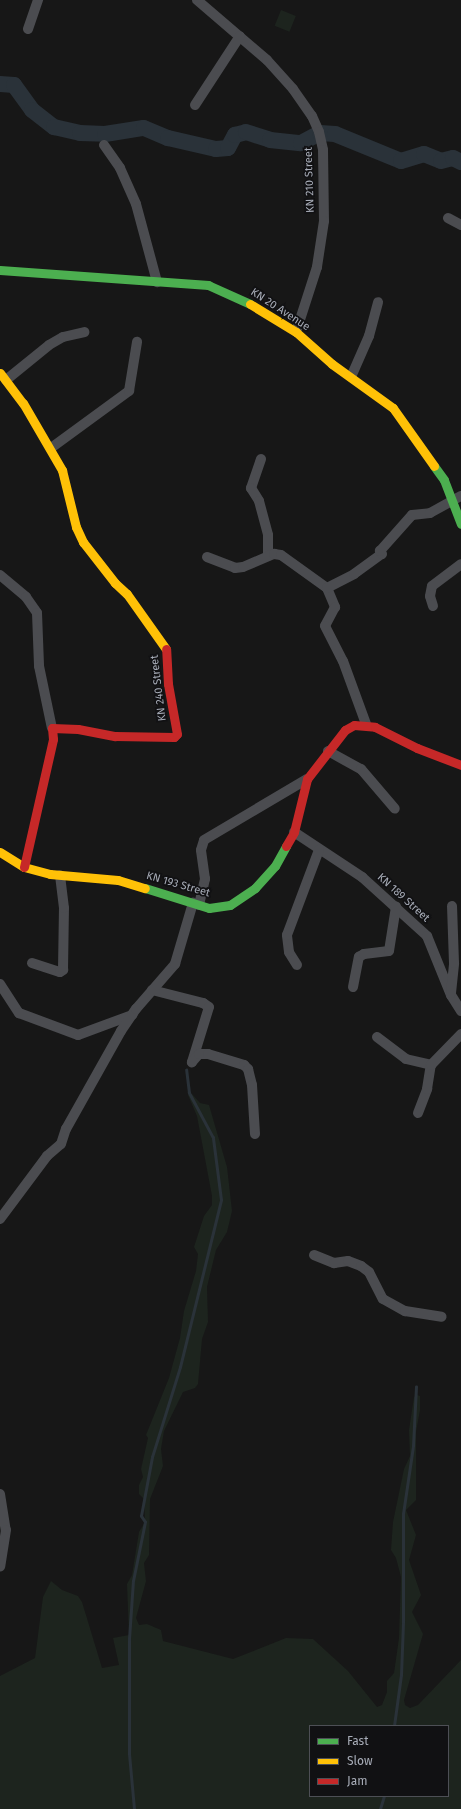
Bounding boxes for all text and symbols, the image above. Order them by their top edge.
street label: KN 210 Street [302,147,318,213]
street label: KN 20 Avenue [248,286,312,334]
street label: KN 240 Street [148,654,170,722]
street label: KN 193 Street [145,870,211,900]
street label: KN 189 Street [374,871,432,925]
legend [309,1725,449,1797]
text: Fast [347,1734,369,1748]
text: Slow [347,1754,373,1768]
text: Jam [347,1774,367,1788]

